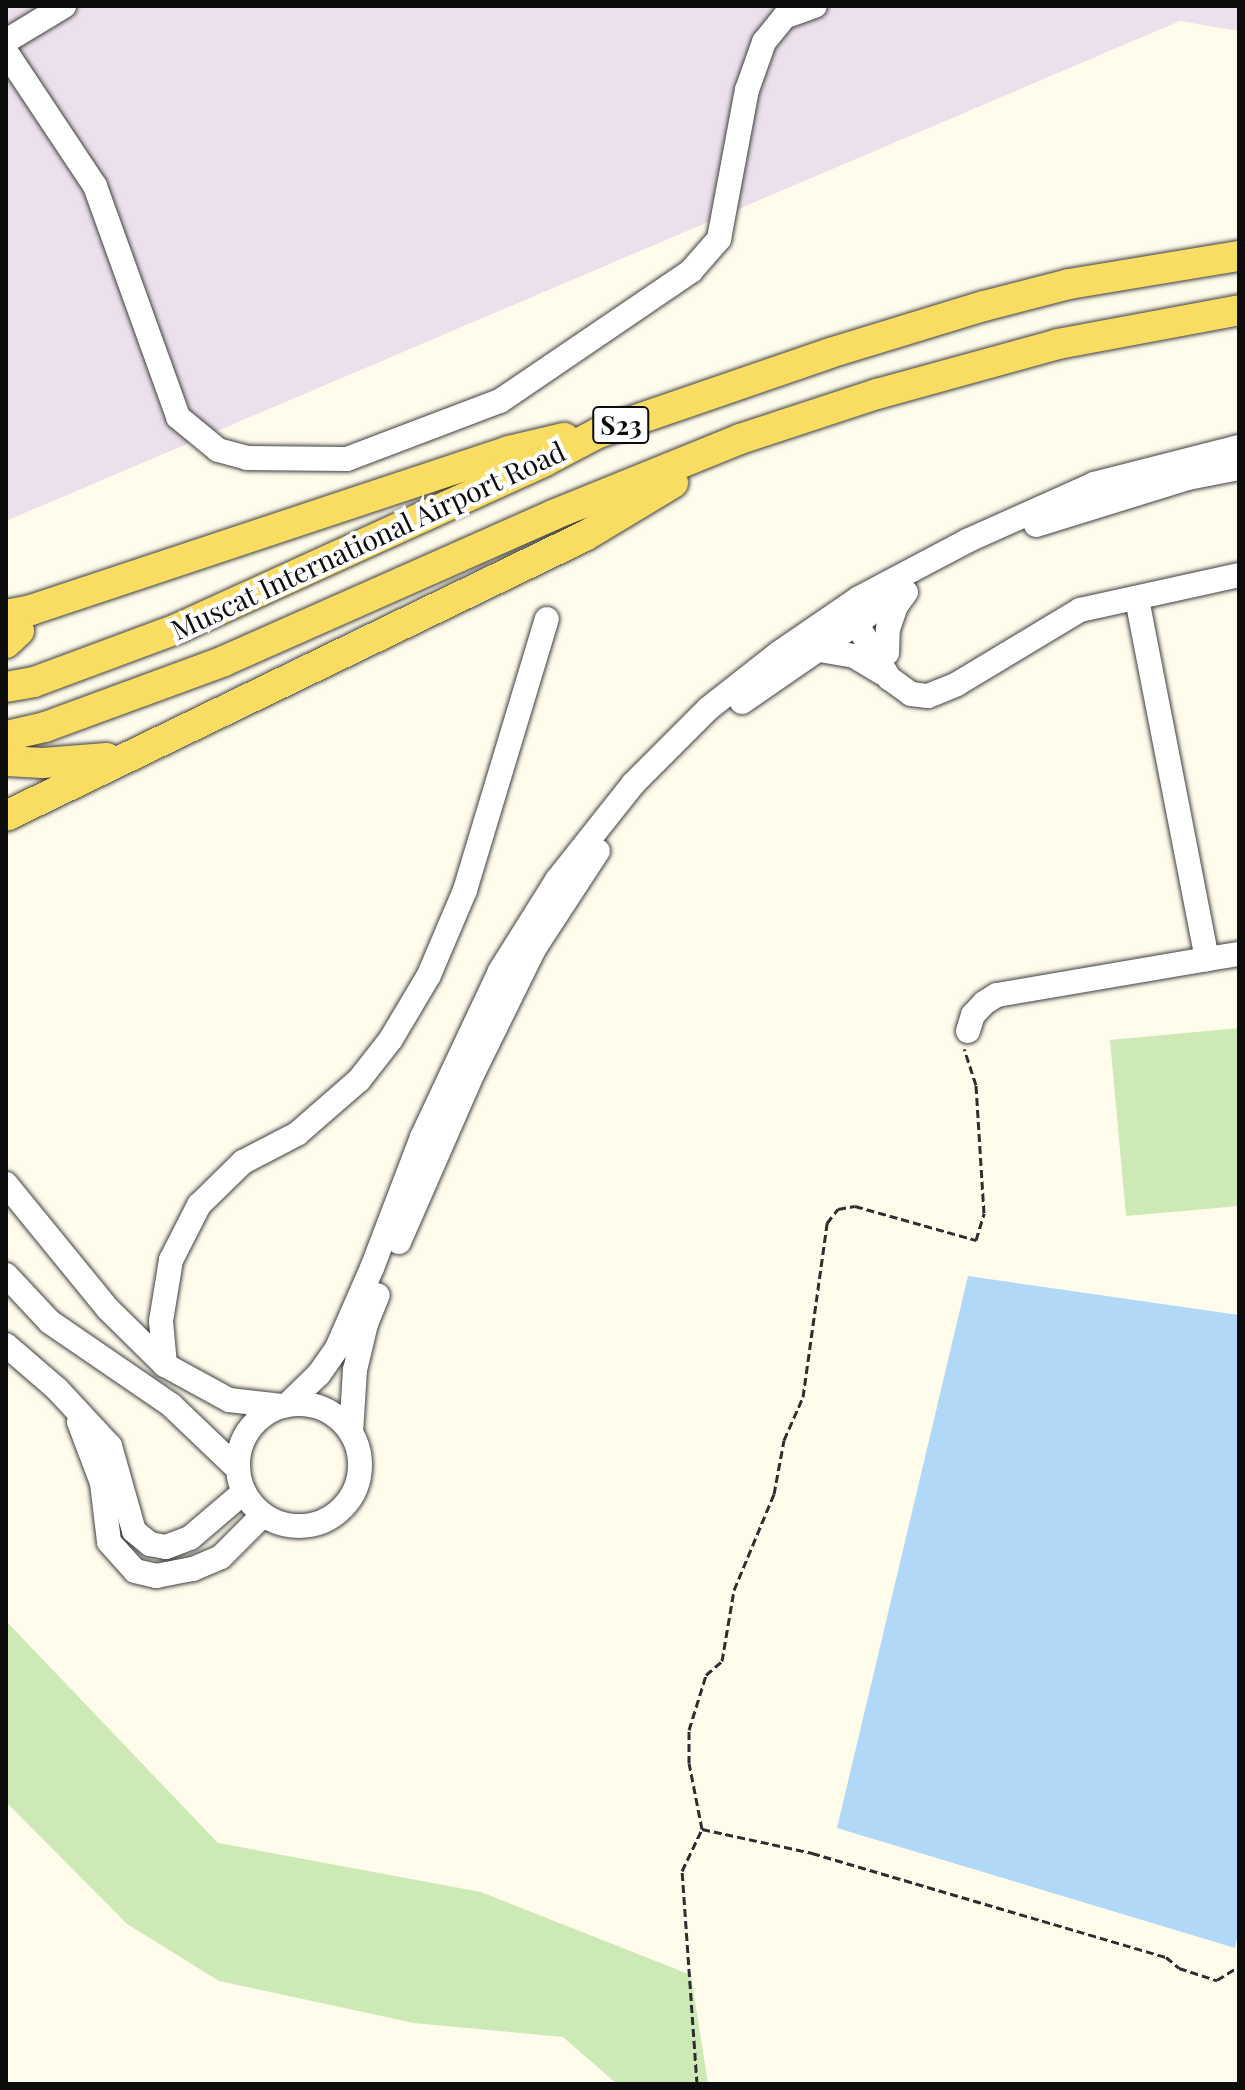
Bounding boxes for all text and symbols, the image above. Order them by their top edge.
road number: S23 [591,403,651,447]
street label: Muscat International Airport Road [165,433,571,647]

